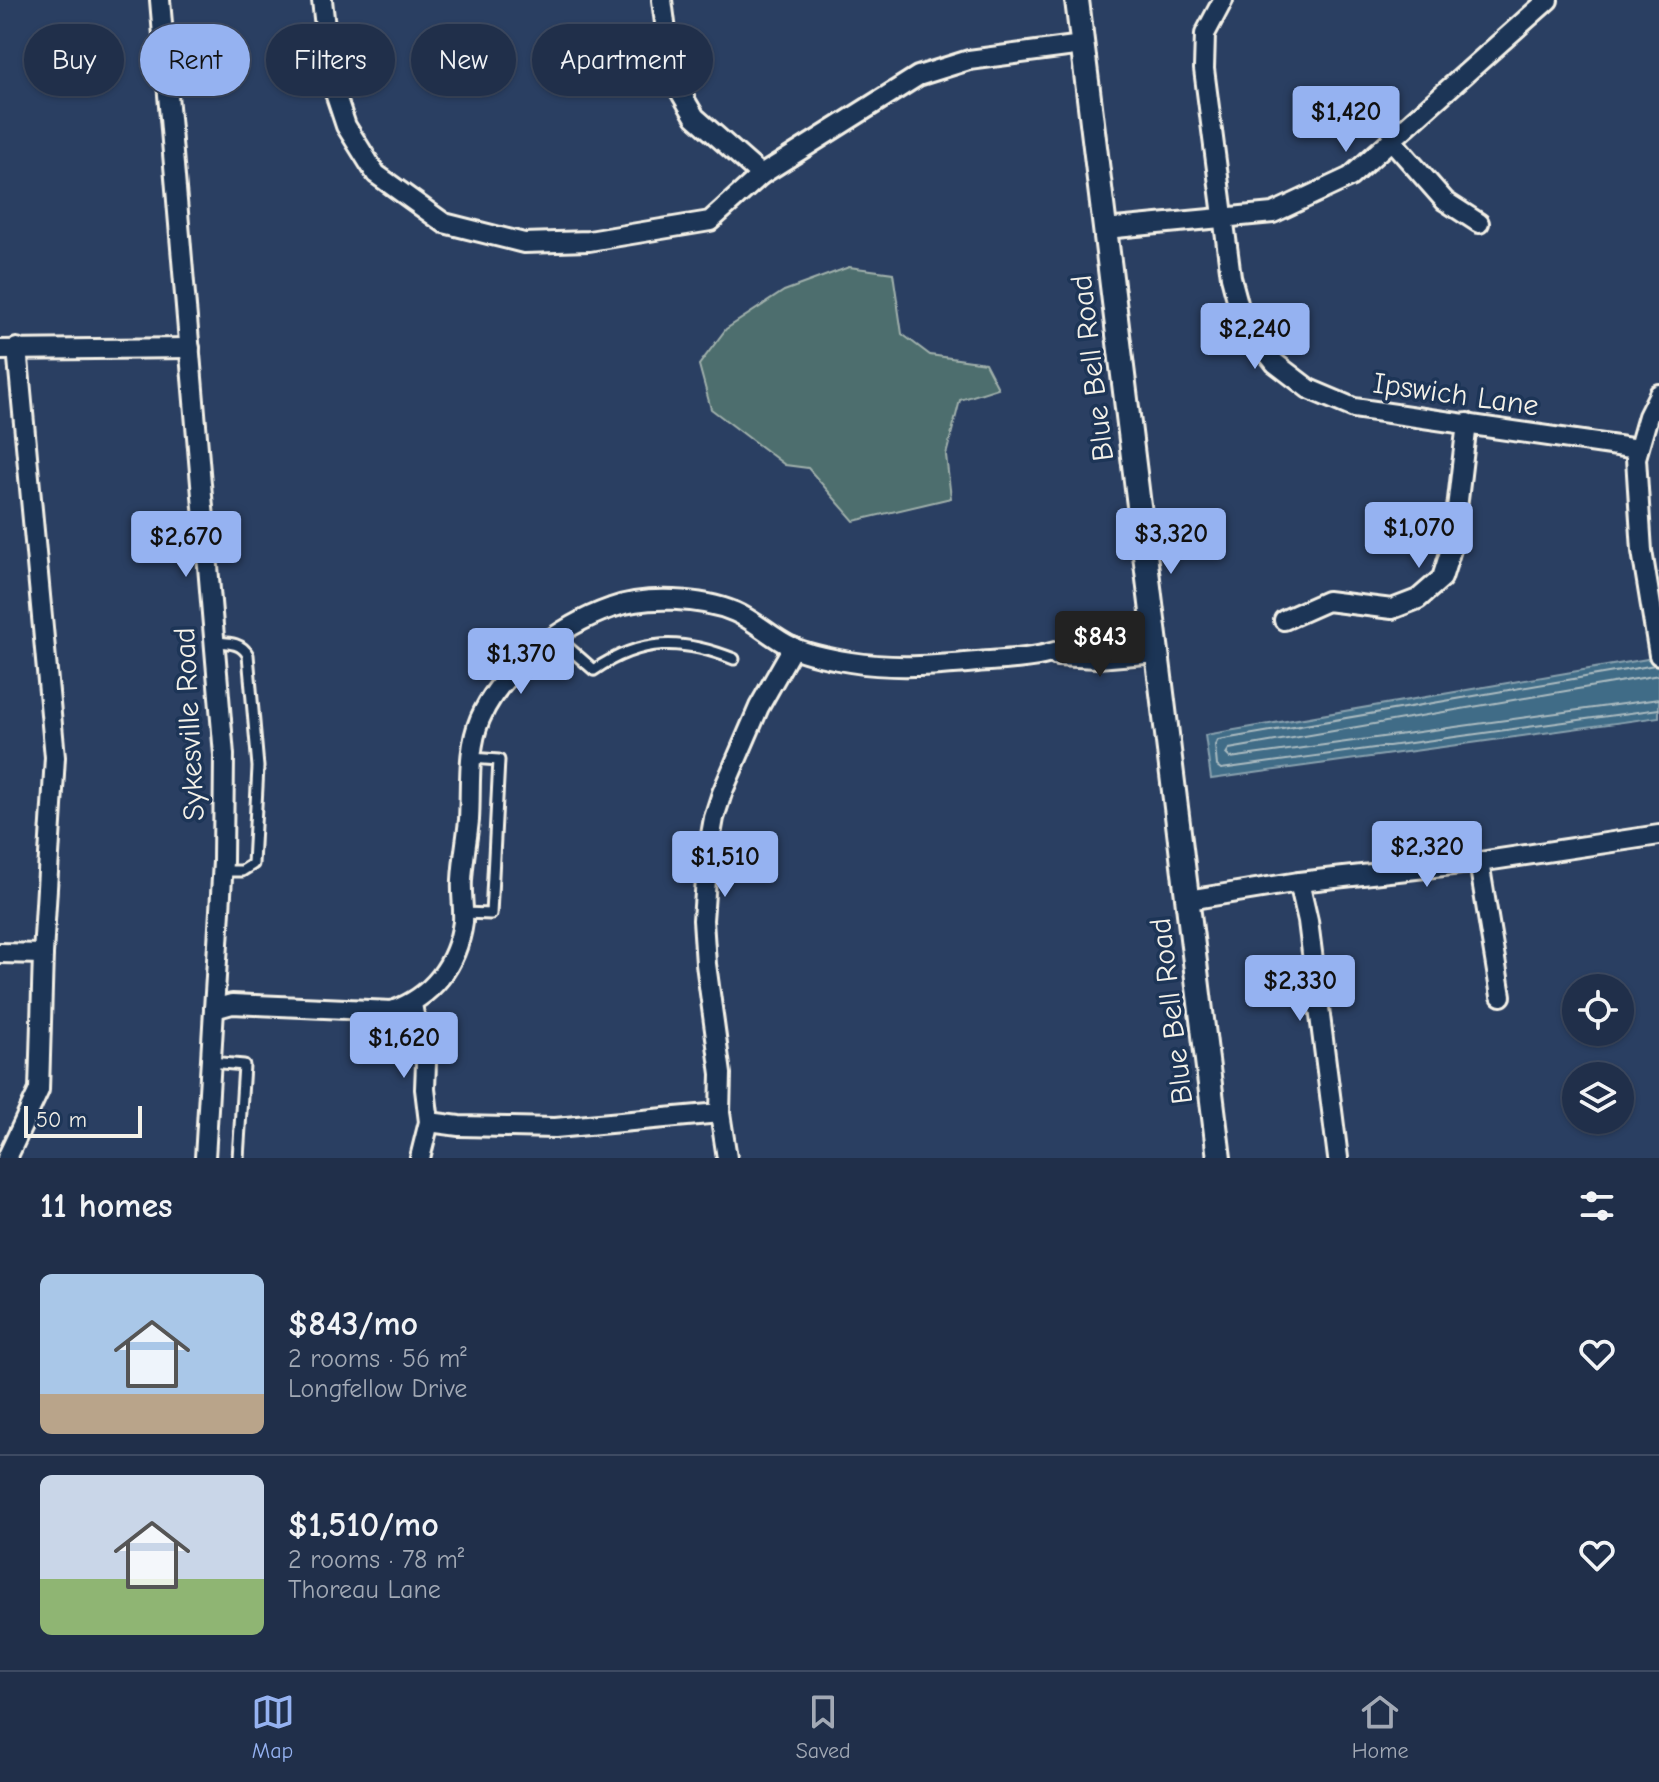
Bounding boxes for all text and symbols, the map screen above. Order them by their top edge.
chip: Buy [24,24,124,96]
chip: Rent [140,24,250,96]
chip: Filters [266,24,395,96]
chip: New [411,24,516,96]
chip: Apartment [532,24,713,96]
pin: $1,420 [1281,86,1411,154]
text: $1,420 [1311,97,1381,127]
street label: Blue Bell Road [1064,273,1121,463]
pin: $2,240 [1190,303,1320,371]
text: $2,240 [1219,314,1291,344]
street label: Ipswich Lane [1371,366,1541,423]
pin: $1,070 [1354,502,1484,570]
pin: $3,320 [1106,508,1236,576]
pin: $2,670 [121,511,251,579]
text: $1,070 [1383,513,1455,543]
text: $3,320 [1134,519,1208,549]
text: $2,670 [149,522,223,552]
pin: $843 [1053,611,1147,679]
text: $843 [1073,622,1127,652]
street label: Sykesville Road [167,626,212,822]
pin: $1,370 [456,628,586,696]
text: $1,370 [486,639,556,669]
pin: $2,320 [1362,821,1492,889]
pin: $1,510 [660,831,790,899]
text: $2,320 [1390,832,1464,862]
text: $1,510 [690,842,760,872]
street label: Blue Bell Road [1143,916,1200,1106]
pin: $2,330 [1235,955,1365,1023]
text: $2,330 [1263,966,1337,996]
map controls [1562,974,1634,1134]
button: locate [1562,974,1634,1046]
pin: $1,620 [339,1012,469,1080]
text: $1,620 [368,1023,440,1053]
button: layers [1562,1062,1634,1134]
scale bar [24,1102,142,1138]
text: 50 m [36,1107,87,1133]
icon: filters [1575,1184,1619,1228]
text: 11 homes [40,1186,173,1226]
text: $843/mo [288,1304,418,1344]
icon: home [104,1306,200,1402]
icon: heart [1575,1332,1619,1376]
text: 2 rooms · 56 m² [288,1344,467,1374]
text: Longfellow Drive [288,1374,467,1404]
text: $1,510/mo [288,1505,439,1545]
icon: home [104,1507,200,1603]
icon: heart [1575,1533,1619,1577]
text: 2 rooms · 78 m² [288,1545,464,1575]
text: Thoreau Lane [288,1575,441,1605]
tab: Map [251,1690,295,1764]
tab: Saved [796,1690,851,1764]
tab: Home [1352,1690,1408,1764]

